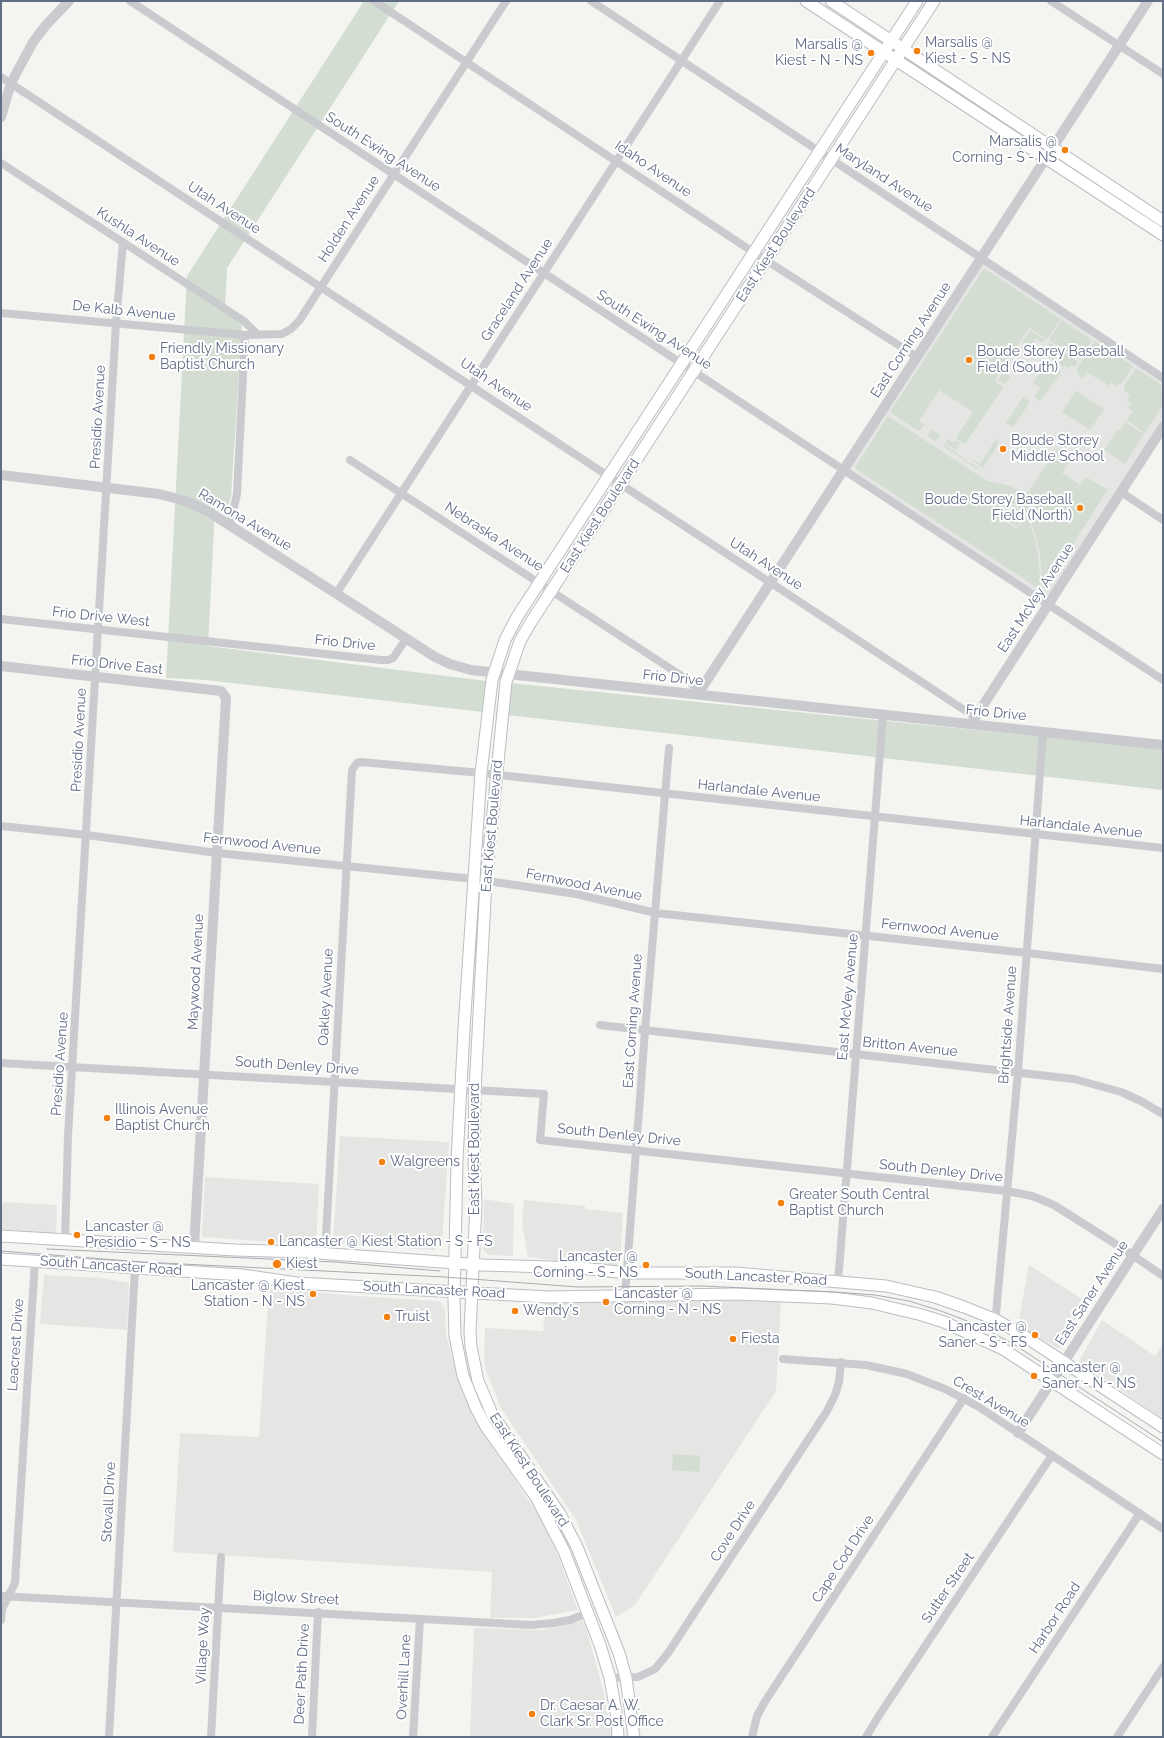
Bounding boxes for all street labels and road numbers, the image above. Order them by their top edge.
street label: South Ewing Avenue [322,109,444,195]
street label: Idaho Avenue [611,137,695,201]
street label: Maryland Avenue [832,140,936,216]
street label: Holden Avenue [315,172,383,266]
street label: Utah Avenue [184,178,264,238]
street label: East Kiest Boulevard [733,185,819,305]
street label: Kushla Avenue [93,204,183,270]
street label: Graceland Avenue [477,235,557,345]
street label: East Corning Avenue [867,279,955,401]
street label: South Ewing Avenue [593,287,715,373]
street label: De Kalb Avenue [72,297,176,325]
street label: Utah Avenue [457,355,535,415]
street label: Presidio Avenue [87,365,109,469]
street label: East Kiest Boulevard [557,456,643,576]
street label: Ramona Avenue [195,485,295,555]
street label: Nebraska Avenue [441,499,547,575]
street label: Utah Avenue [726,534,806,594]
street label: East McVey Avenue [994,540,1078,656]
street label: Frio Drive West [51,604,151,630]
street label: Frio Drive [314,631,376,655]
street label: Frio Drive East [70,652,164,678]
street label: Frio Drive [642,666,704,690]
street label: Presidio Avenue [68,688,90,792]
street label: Frio Drive [965,701,1027,725]
street label: East Kiest Boulevard [478,759,506,893]
street label: Harlandale Avenue [697,776,821,806]
street label: Harlandale Avenue [1019,812,1143,842]
street label: Fernwood Avenue [202,829,322,859]
street label: Fernwood Avenue [524,865,644,905]
street label: Maywood Avenue [185,913,207,1031]
street label: Fernwood Avenue [880,915,1000,945]
street label: East McVey Avenue [834,933,862,1061]
street label: Oakley Avenue [315,948,337,1046]
street label: East Corning Avenue [620,953,646,1089]
street label: Brightside Avenue [995,965,1021,1085]
street label: Presidio Avenue [48,1011,72,1117]
street label: Britton Avenue [862,1034,958,1060]
street label: South Denley Drive [234,1053,360,1079]
street label: East Kiest Boulevard [467,1083,483,1215]
street label: South Denley Drive [556,1120,682,1150]
street label: South Denley Drive [878,1156,1004,1186]
street label: East Saner Avenue [1052,1238,1132,1348]
street label: South Lancaster Road [39,1253,183,1279]
street label: South Lancaster Road [684,1265,828,1289]
street label: South Lancaster Road [362,1278,506,1302]
street label: Leacrest Drive [4,1298,28,1392]
street label: Crest Avenue [950,1372,1032,1432]
street label: East Kiest Boulevard [486,1410,572,1530]
street label: Stovall Drive [99,1461,119,1543]
street label: Cove Drive [707,1497,759,1565]
street label: Cape Cod Drive [808,1512,878,1606]
street label: Sutter Street [918,1549,978,1627]
street label: Harbor Road [1026,1579,1084,1657]
street label: Biglow Street [252,1587,340,1609]
street label: Village Way [193,1607,213,1685]
street label: Deer Path Drive [291,1623,313,1725]
street label: Overhill Lane [393,1634,415,1720]

